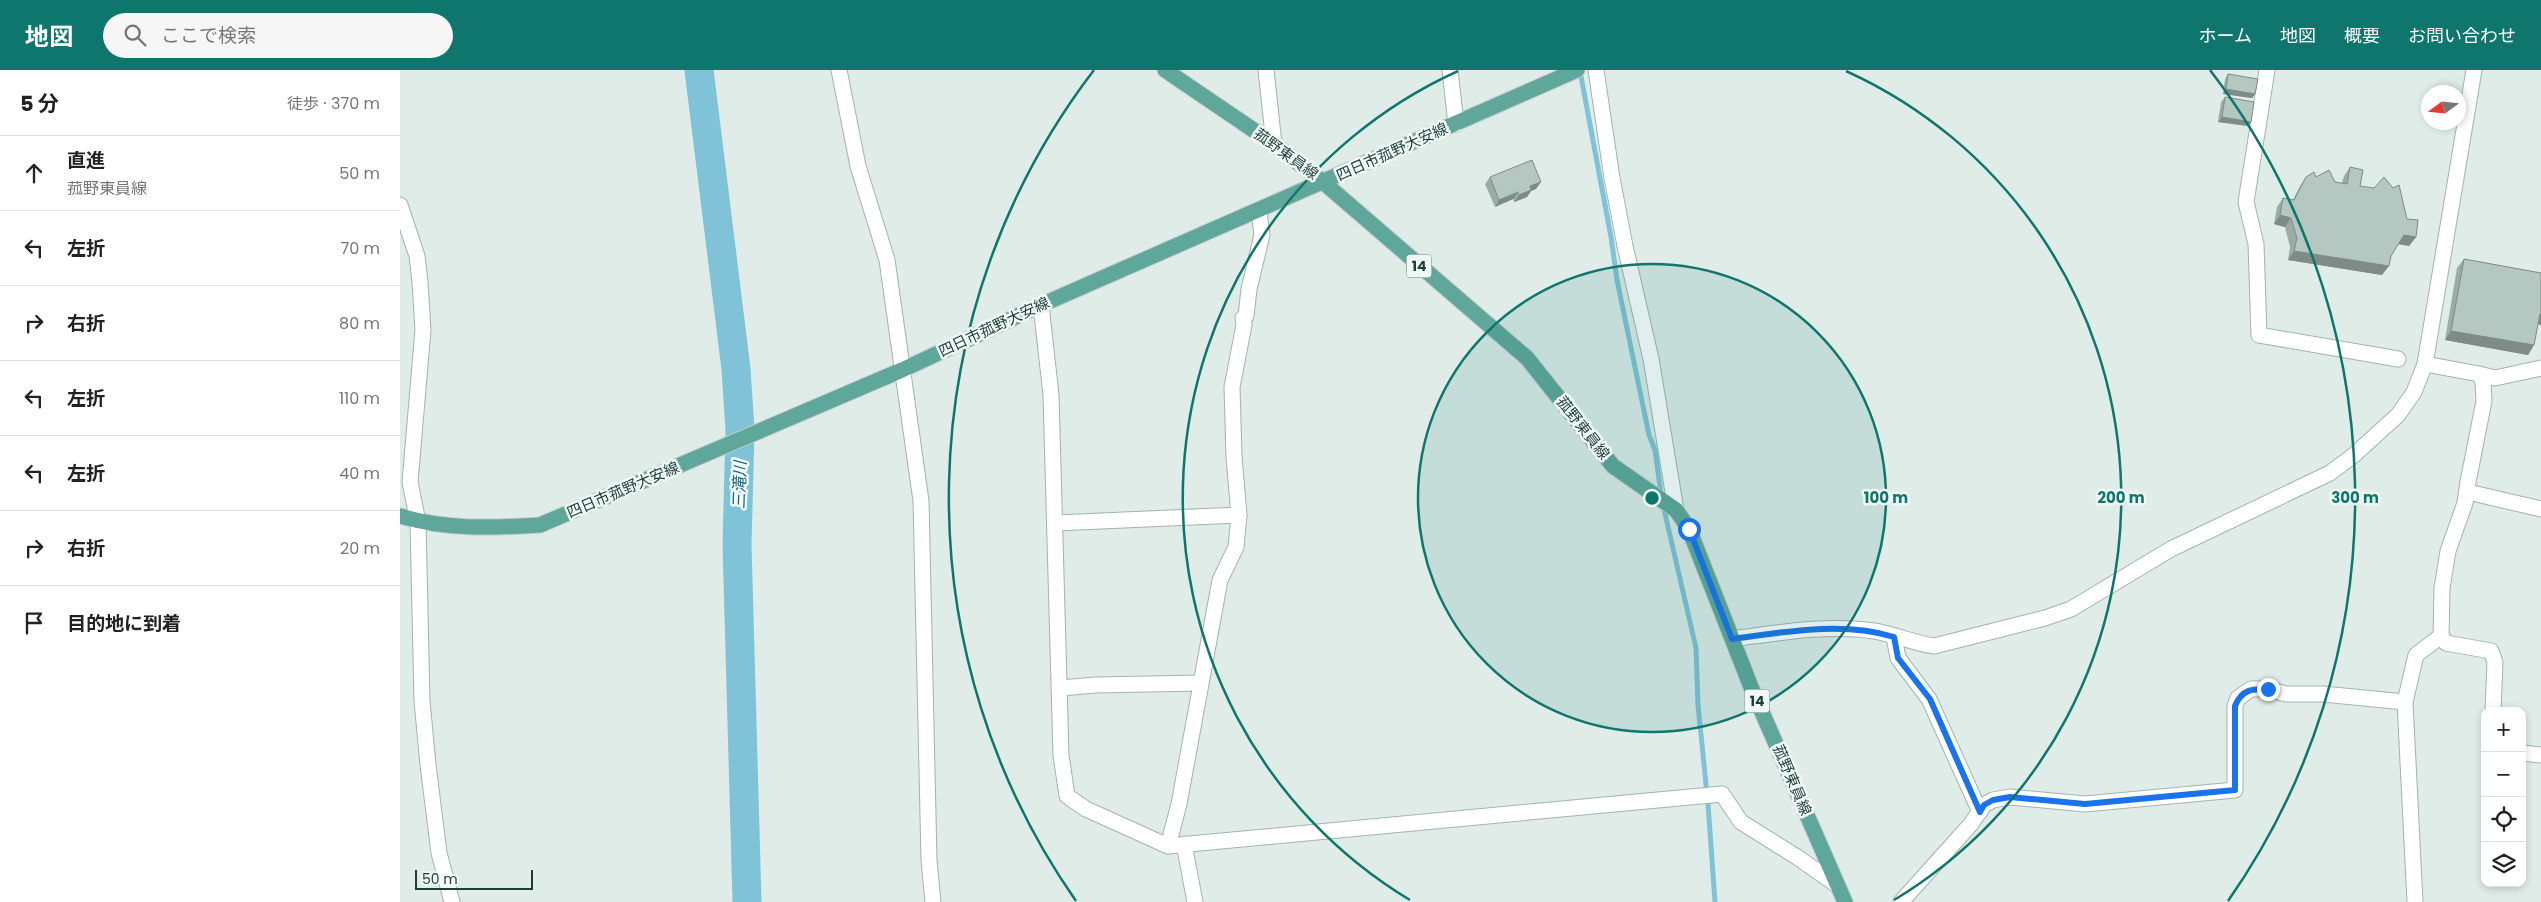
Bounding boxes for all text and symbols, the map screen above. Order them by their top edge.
search box [103,13,453,58]
text: 地図 [25,20,73,53]
icon: search [121,21,149,49]
text: ここで検索 [161,22,256,49]
text: ホーム [2199,23,2252,48]
text: 地図 [2280,23,2316,48]
text: 概要 [2344,23,2380,48]
text: お問い合わせ [2408,23,2516,48]
north arrow [2421,85,2466,130]
text: 5 分 [20,89,59,118]
text: 徒歩 · 370 m [287,92,380,115]
street label: 四日市菰野大安線 [1333,118,1451,186]
street label: 菰野東員線 [1250,123,1323,184]
text: 直進 [67,147,105,174]
icon: ahead [20,159,48,187]
text: 50 m [339,162,380,185]
text: 菰野東員線 [67,177,147,200]
icon: left [20,234,48,262]
text: 左折 [67,235,105,262]
text: 70 m [340,237,380,260]
road number: 14 [1406,255,1432,278]
street label: 四日市菰野大安線 [935,292,1053,361]
icon: right [20,309,48,337]
text: 右折 [67,310,105,337]
text: 80 m [339,312,380,335]
icon: left [20,384,48,412]
text: 左折 [67,385,105,412]
text: 110 m [339,387,380,410]
street label: 菰野東員線 [1552,392,1615,464]
street label: 四日市菰野大安線 [563,456,682,523]
icon: left [20,459,48,487]
water label: 三滝川 [727,459,752,509]
text: 左折 [67,460,105,487]
text: 40 m [339,462,380,485]
text: 100 m [1864,487,1908,508]
text: 200 m [2097,487,2145,508]
text: 300 m [2331,487,2379,508]
centre of rings [1643,489,1661,507]
route start [1678,518,1701,541]
icon: right [20,534,48,562]
text: 右折 [67,535,105,562]
text: 20 m [340,537,380,560]
icon: arrive [20,609,48,637]
text: 目的地に到着 [67,610,181,637]
route end [2257,678,2280,701]
road number: 14 [1744,690,1770,712]
map controls [2481,707,2526,887]
button: + [2481,707,2526,752]
street label: 菰野東員線 [1768,741,1817,818]
button: − [2481,752,2526,797]
button: locate [2481,797,2526,842]
button: layers [2481,842,2526,887]
scale bar [415,867,532,890]
text: 50 m [422,869,458,889]

